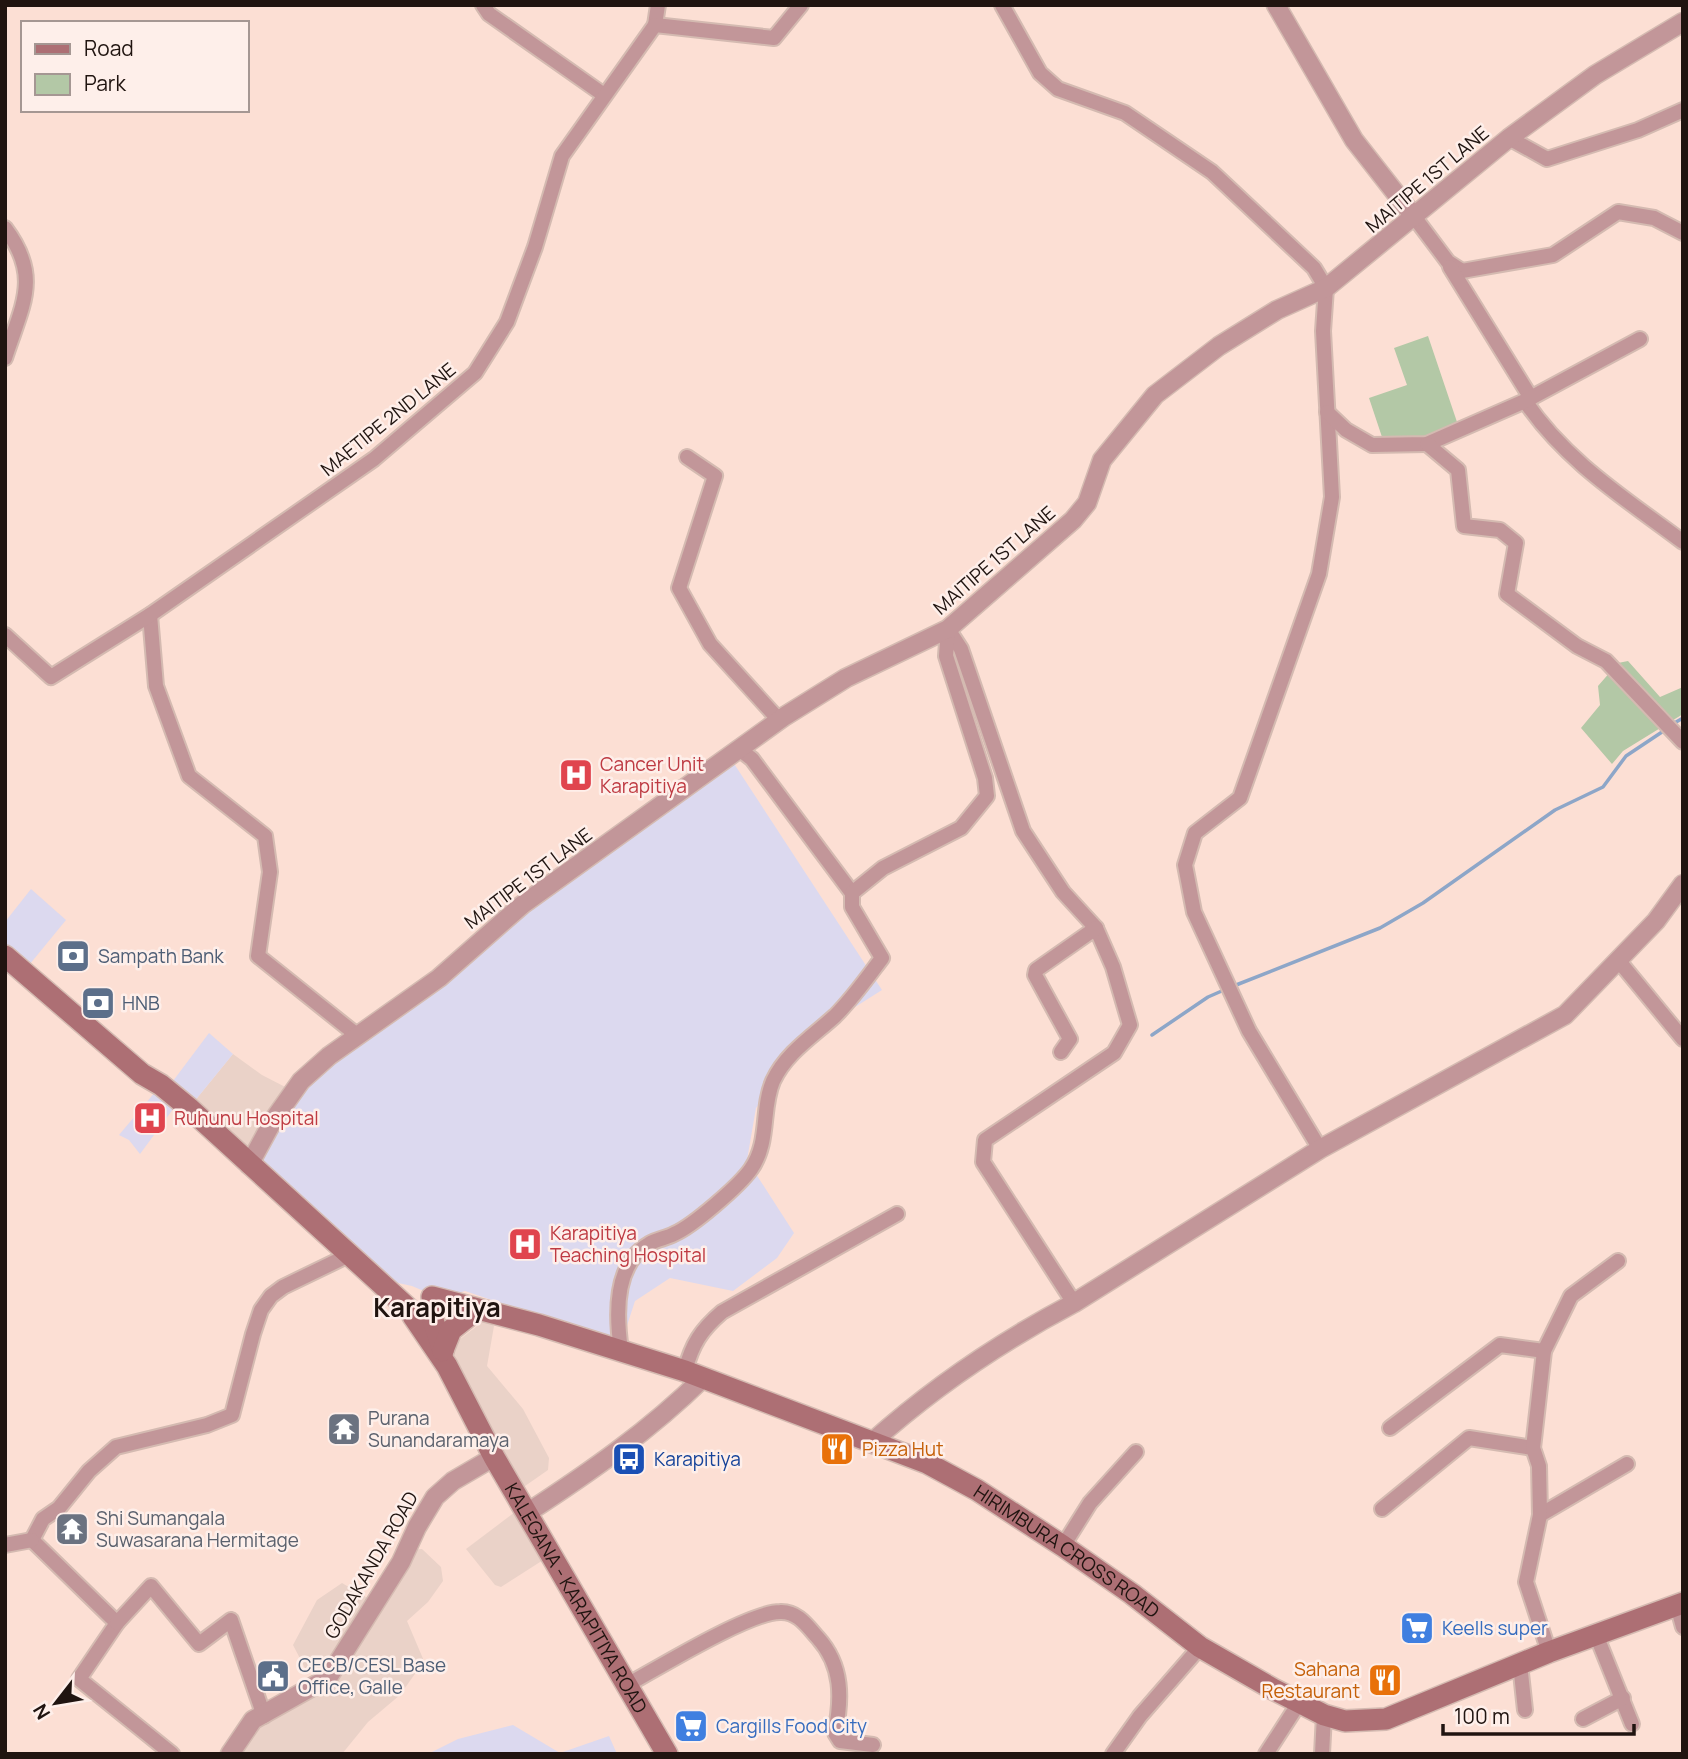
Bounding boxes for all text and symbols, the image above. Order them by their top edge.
legend [21,21,248,112]
text: Road [84,34,134,62]
text: Park [84,69,126,97]
street label: MAITIPE 1ST LANE [1360,120,1494,238]
street label: MAETIPE 2ND LANE [315,356,461,482]
street label: MAITIPE 1ST LANE [928,500,1060,620]
place label: Cancer Unit Karapitiya [600,751,704,799]
hospital icon: Cancer Unit Karapitiya [557,756,595,794]
street label: MAITIPE 1ST LANE [459,821,597,935]
bank icon: Sampath Bank [54,937,92,975]
place label: Sampath Bank [98,943,224,969]
bank icon: HNB [79,984,117,1022]
place label: HNB [122,990,160,1016]
hospital icon: Ruhunu Hospital [131,1099,169,1137]
place label: Ruhunu Hospital [174,1105,319,1131]
place label: Karapitiya Teaching Hospital [550,1220,706,1268]
hospital icon: Karapitiya Teaching Hospital [506,1225,544,1263]
district label: Karapitiya [373,1289,501,1325]
place label: Purana Sunandaramaya [368,1405,509,1453]
temple icon: Purana Sunandaramaya [325,1410,363,1448]
restaurant icon: Pizza Hut [818,1430,856,1468]
place label: Pizza Hut [862,1436,944,1462]
bus stop icon: Karapitiya [610,1440,648,1478]
place label: Karapitiya [654,1446,741,1472]
street label: KALEGANA - KARAPITIYA ROAD [499,1478,653,1718]
street label: HIRIMBURA CROSS ROAD [969,1478,1165,1624]
street label: GODAKANDA ROAD [318,1487,424,1643]
place label: Shi Sumangala Suwasarana Hermitage [96,1505,299,1553]
temple icon: Shi Sumangala Suwasarana Hermitage [53,1510,91,1548]
supermarket icon: Keells super [1398,1609,1436,1647]
place label: Keells super [1442,1615,1548,1641]
place label: CECB/CESL Base Office, Galle [298,1652,446,1700]
place label: Sahana Restaurant [1262,1656,1360,1704]
public building icon: CECB/CESL Base Office, Galle [254,1657,292,1695]
restaurant icon: Sahana Restaurant [1366,1661,1404,1699]
north arrow [21,1668,91,1738]
scale bar [1443,1692,1634,1736]
text: N [27,1699,56,1724]
text: 100 m [1454,1702,1510,1730]
supermarket icon: Cargills Food City [672,1707,710,1745]
place label: Cargills Food City [716,1713,867,1739]

